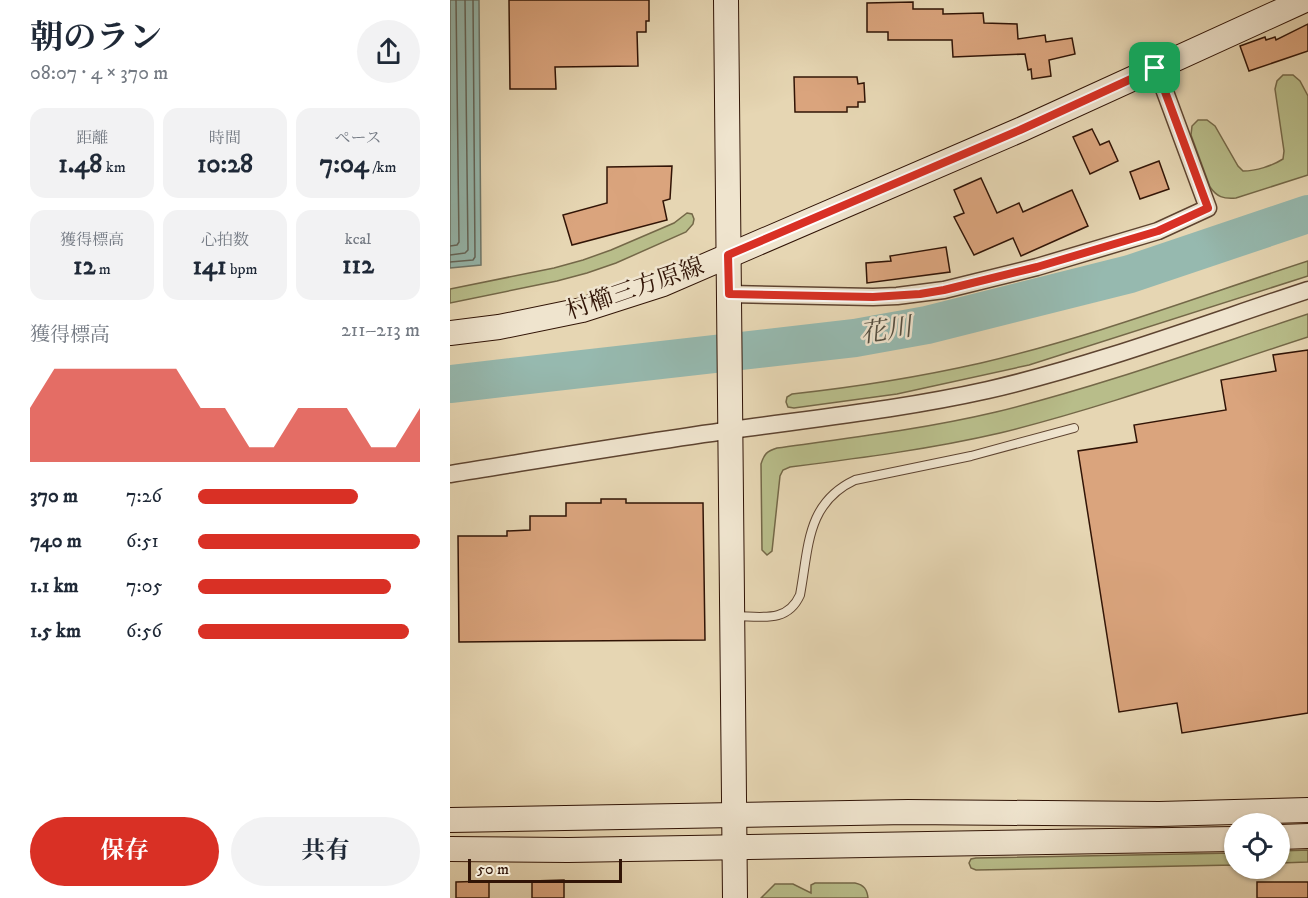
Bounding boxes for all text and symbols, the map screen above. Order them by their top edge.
text: 朝のラン [30,18,162,59]
button: share [357,20,420,83]
pin [1129,42,1180,93]
icon: arrive [1138,51,1171,84]
text: 08:07 · 4 × 370 m [30,61,168,86]
text: 距離 [76,128,108,148]
text: 時間 [209,128,241,148]
text: ペース [334,128,382,148]
text: 1.48 [58,148,102,181]
text: 10:28 [197,148,253,181]
text: 7:04 [319,148,369,181]
text: km [102,157,126,177]
text: /km [369,157,397,177]
text: kcal [345,229,371,249]
text: 獲得標高 [60,230,124,250]
text: 心拍数 [201,230,249,250]
text: 112 [342,249,374,282]
text: 12 [73,250,95,283]
text: 141 [192,250,227,283]
street label: 村櫛三方原線 [562,251,708,327]
text: m [95,259,111,279]
text: bpm [227,259,258,279]
water label: 花川 [858,310,917,351]
text: 211–213 m [341,318,420,343]
text: 獲得標高 [30,323,110,348]
text: 370 m [30,484,78,509]
text: 7:26 [126,484,162,509]
text: 740 m [30,529,82,554]
text: 6:51 [126,529,159,554]
text: 1.1 km [30,574,79,599]
text: 7:05 [126,574,162,599]
text: 1.5 km [30,619,81,644]
text: 6:56 [126,619,162,644]
map controls [1224,813,1290,879]
button: locate [1224,813,1290,879]
button: 保存 [30,817,219,886]
button: 共有 [231,817,420,886]
scale bar [468,856,622,884]
text: 50 m [477,859,509,879]

